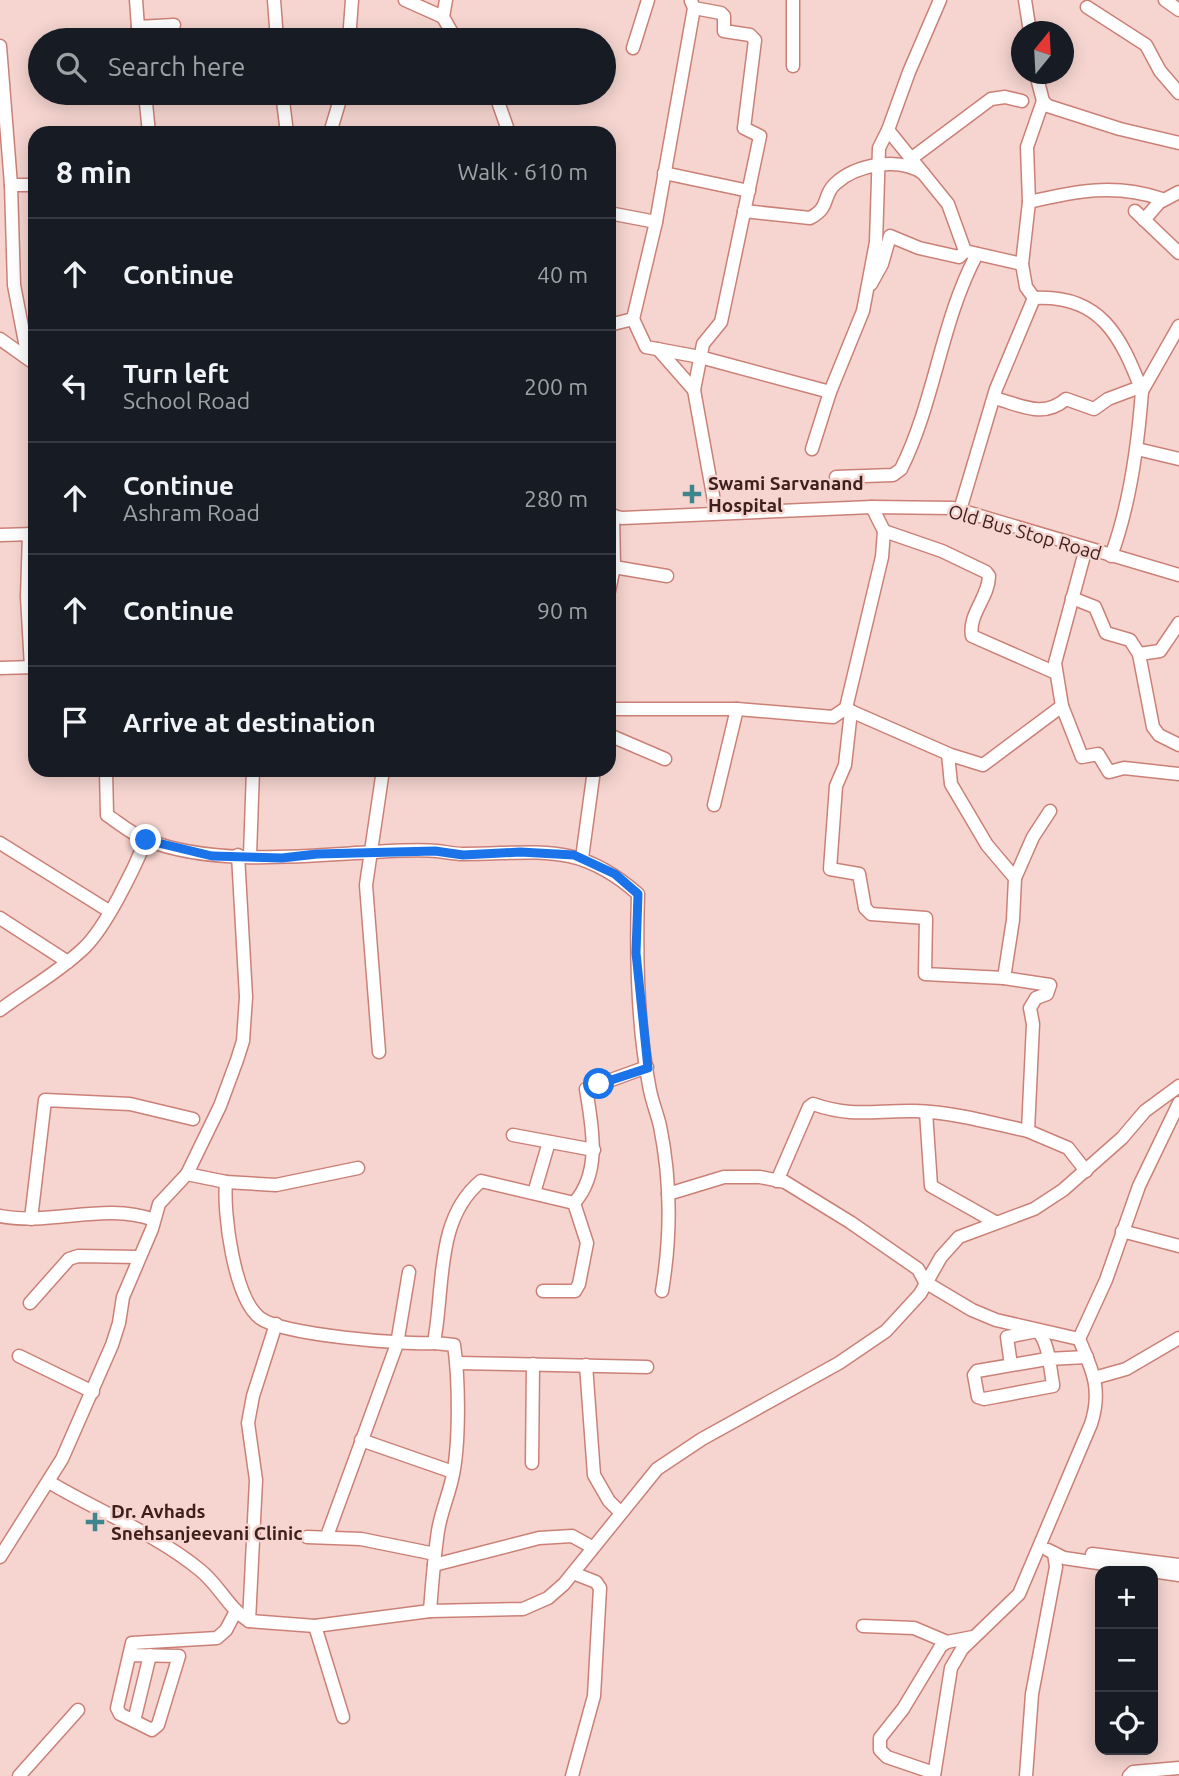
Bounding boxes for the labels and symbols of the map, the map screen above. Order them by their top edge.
north arrow [1011,21,1074,84]
place label: Swami Sarvanand Hospital [708,472,864,516]
marker: Swami Sarvanand Hospital [682,484,702,504]
street label: Old Bus Stop Road [946,500,1104,564]
route end [130,824,161,855]
route start [583,1068,614,1099]
place label: Dr. Avhads Snehsanjeevani Clinic [111,1500,303,1544]
marker: Dr. Avhads Snehsanjeevani Clinic [85,1512,105,1532]

